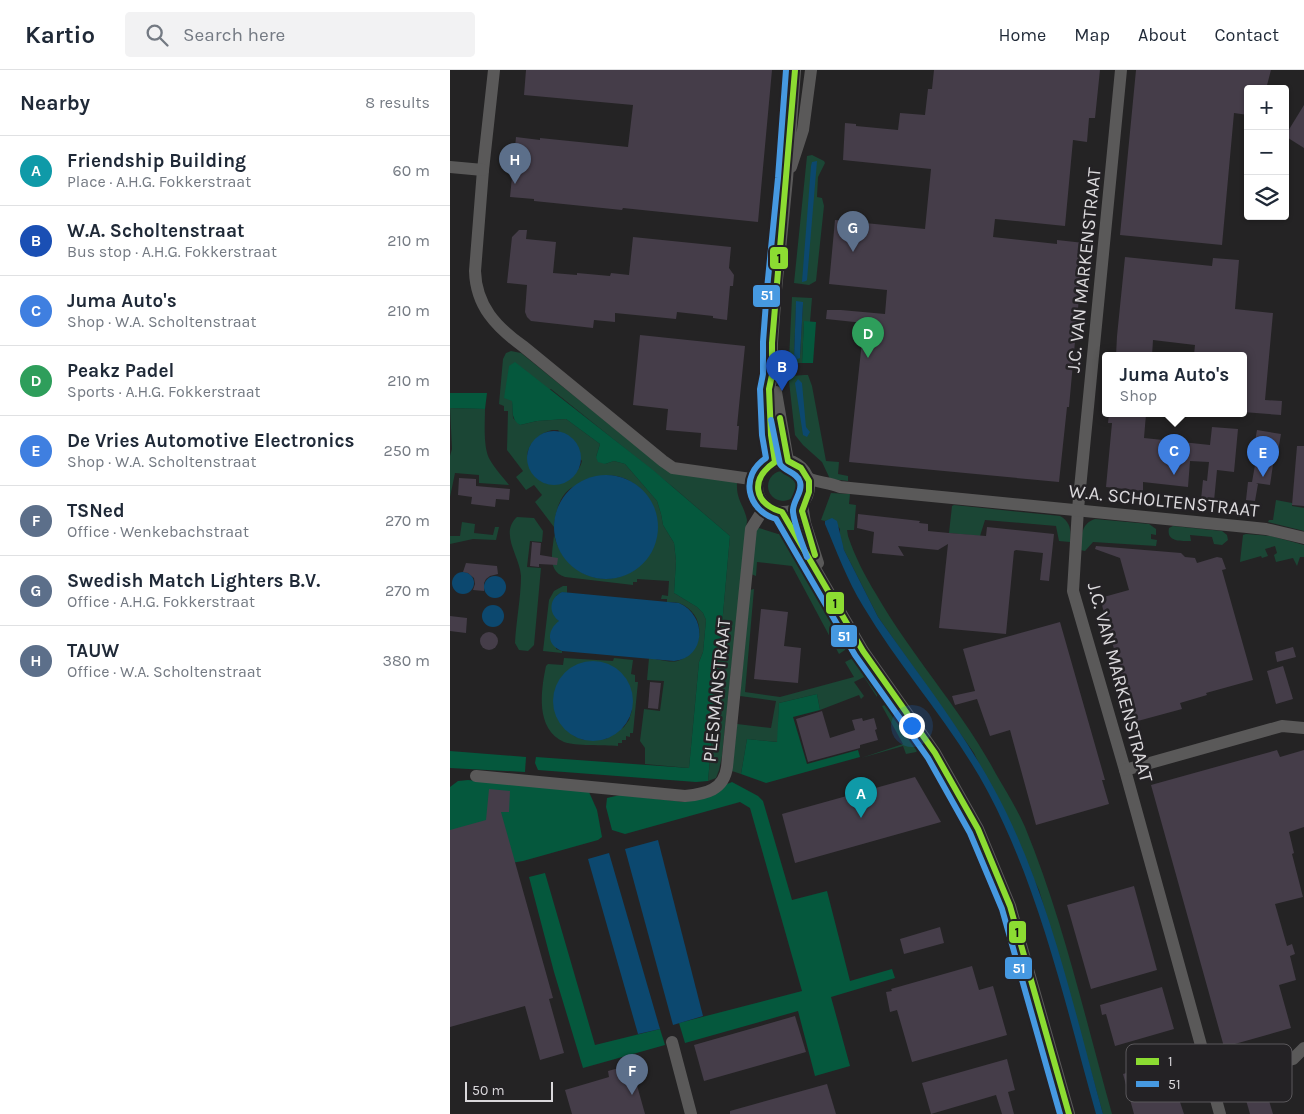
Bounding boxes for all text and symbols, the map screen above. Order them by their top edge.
search box [125,12,475,57]
text: Kartio [25,21,95,49]
icon: search [143,21,171,49]
text: Search here [183,24,285,46]
text: Home [998,24,1046,46]
text: Map [1074,24,1110,46]
text: About [1138,24,1187,46]
text: Contact [1215,24,1279,46]
map controls [1244,85,1289,220]
button: + [1244,85,1289,130]
text: Nearby [20,91,90,115]
text: 8 results [365,93,430,112]
button: − [1244,130,1289,175]
pin: H [499,143,531,184]
text: Friendship Building [67,150,246,172]
text: A [31,161,41,180]
text: 60 m [393,161,430,180]
street label: J.C. VAN MARKENSTRAAT [1062,166,1106,374]
text: Place · A.H.G. Fokkerstraat [67,172,251,191]
button: layers [1244,175,1289,220]
pin: G [837,211,869,252]
text: W.A. Scholtenstraat [67,220,245,242]
text: B [31,231,41,250]
text: 210 m [387,231,430,250]
text: Bus stop · A.H.G. Fokkerstraat [67,242,277,261]
line badge: 1 [769,246,789,270]
text: 1 [777,250,782,267]
line badge: 51 [752,284,781,308]
text: 51 [760,287,774,304]
text: Juma Auto's [67,290,177,312]
text: C [31,301,41,320]
text: 210 m [387,301,430,320]
text: Shop · W.A. Scholtenstraat [67,312,256,331]
pin: D [852,317,884,358]
pin: B [766,350,798,391]
popup [1102,352,1247,417]
text: Peakz Padel [67,360,174,382]
text: Juma Auto's [1120,364,1229,386]
text: D [31,371,41,390]
text: 210 m [387,371,430,390]
text: Sports · A.H.G. Fokkerstraat [67,382,261,401]
text: Shop [1120,386,1157,405]
text: De Vries Automotive Electronics [67,430,355,452]
pin: C [1158,434,1190,475]
pin: E [1247,436,1279,477]
text: E [31,441,41,460]
text: 250 m [383,441,430,460]
text: Shop · W.A. Scholtenstraat [67,452,256,471]
street label: W.A. SCHOLTENSTRAAT [1067,480,1261,522]
text: TSNed [67,500,125,522]
text: F [32,511,40,530]
text: 270 m [385,511,430,530]
text: Office · Wenkebachstraat [67,522,249,541]
text: Swedish Match Lighters B.V. [67,570,320,592]
street label: J.C. VAN MARKENSTRAAT [1083,580,1157,785]
text: G [31,581,41,600]
text: 270 m [385,581,430,600]
line badge: 1 [825,591,845,615]
text: Office · A.H.G. Fokkerstraat [67,592,255,611]
text: 1 [833,595,838,612]
street label: PLESMANSTRAAT [698,616,736,763]
line badge: 51 [830,624,858,648]
text: 51 [837,628,851,645]
text: TAUW [67,640,119,662]
text: H [30,651,42,670]
text: 380 m [382,651,430,670]
text: Office · W.A. Scholtenstraat [67,662,262,681]
your location [899,713,925,739]
pin: A [845,777,877,818]
line badge: 1 [1008,920,1027,944]
text: 1 [1015,924,1020,941]
line badge: 51 [1004,956,1033,980]
text: 51 [1012,960,1026,977]
legend [1126,1044,1292,1102]
text: 1 [1168,1053,1173,1070]
pin: F [616,1054,648,1095]
text: 51 [1168,1076,1181,1093]
scale bar [465,1079,552,1102]
text: 50 m [472,1082,505,1099]

